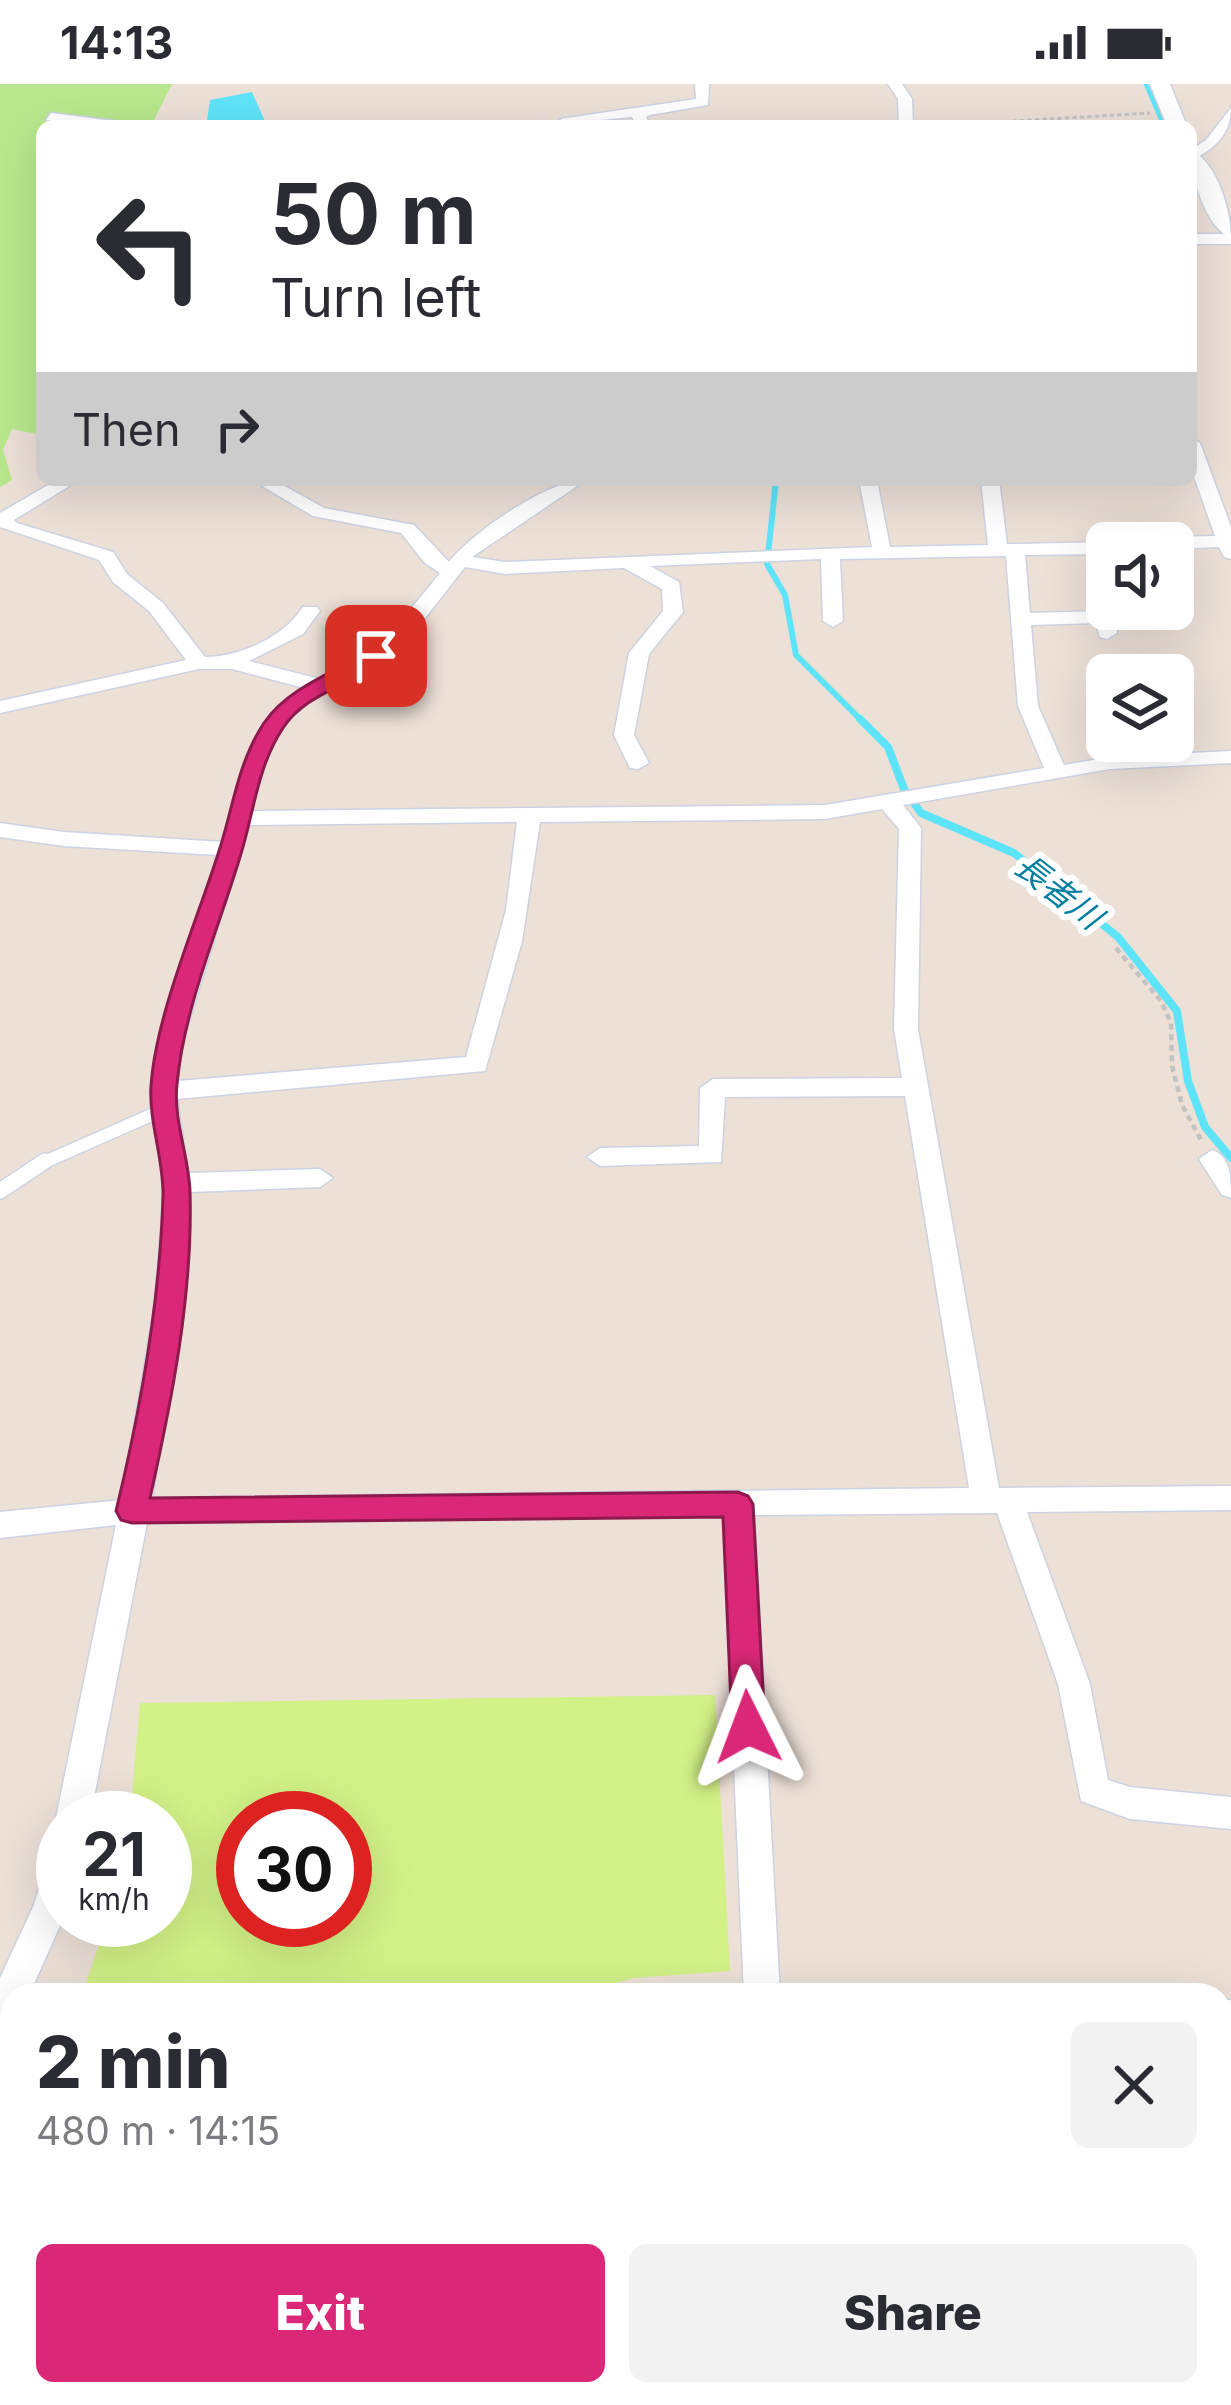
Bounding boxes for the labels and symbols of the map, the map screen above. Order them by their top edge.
pin [325,605,427,707]
water label: 長者川 [1008,845,1113,939]
position arrow [685,1664,811,1790]
speed limit sign: 30 [216,1791,372,1947]

